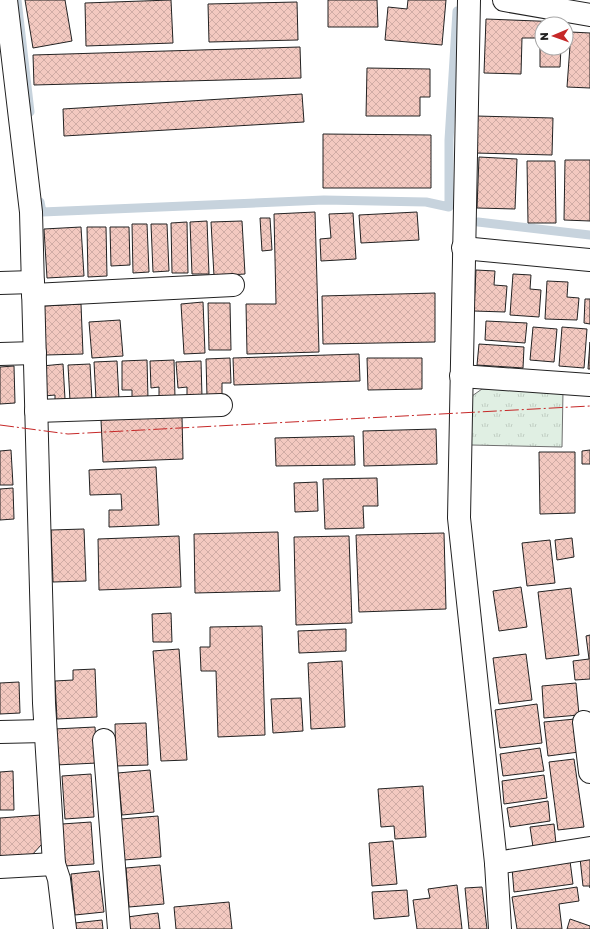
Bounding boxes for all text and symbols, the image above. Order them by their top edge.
north arrow [534,16,574,56]
text: N [537,32,550,41]

